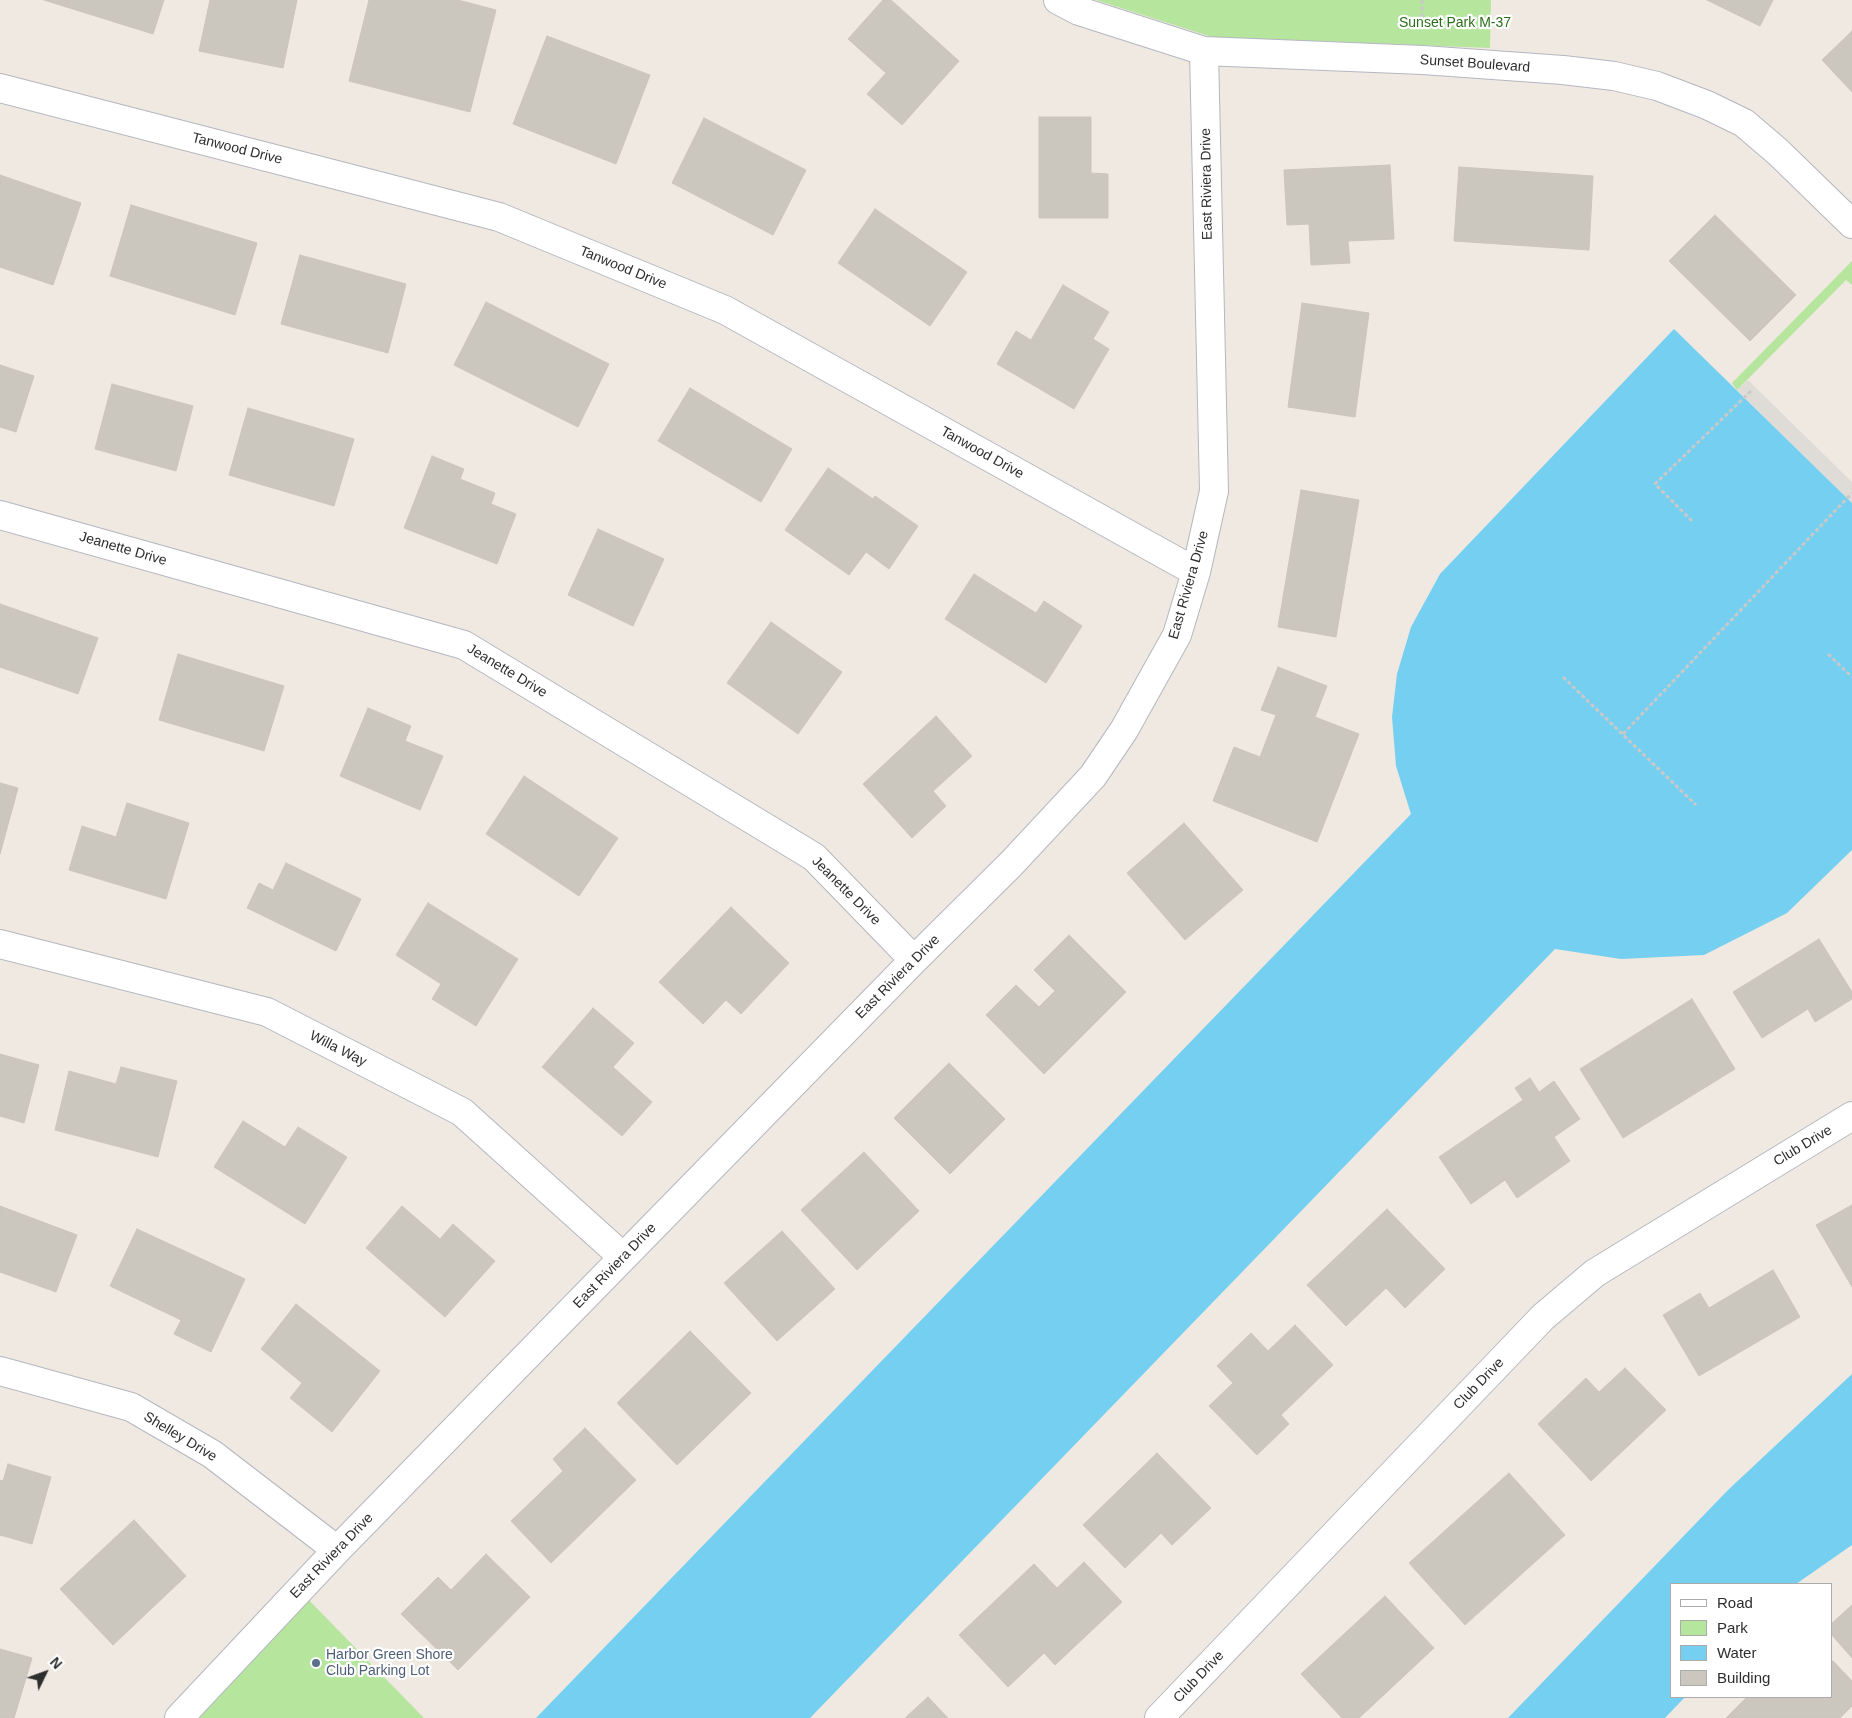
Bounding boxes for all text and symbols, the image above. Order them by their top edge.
park label: Sunset Park M-37 [1399,15,1511,31]
street label: Sunset Boulevard [1419,52,1531,76]
street label: East Riviera Drive [1198,128,1216,240]
street label: Tanwood Drive [190,130,284,168]
street label: Tanwood Drive [577,243,669,293]
street label: Tanwood Drive [937,423,1027,483]
street label: Jeanette Drive [77,528,169,570]
street label: East Riviera Drive [1165,529,1213,641]
street label: Jeanette Drive [464,641,550,701]
street label: Jeanette Drive [808,853,884,929]
street label: East Riviera Drive [852,931,944,1023]
street label: Willa Way [307,1028,369,1070]
street label: Club Drive [1771,1122,1835,1170]
street label: East Riviera Drive [570,1220,660,1312]
street label: Club Drive [1450,1355,1508,1413]
street label: Shelley Drive [140,1409,220,1465]
street label: East Riviera Drive [287,1510,377,1602]
legend [1670,1583,1832,1698]
text: Road [1717,1594,1753,1611]
text: Park [1717,1619,1748,1636]
text: Water [1717,1644,1756,1661]
place label: Harbor Green Shore Club Parking Lot [326,1647,453,1680]
north arrow [20,1648,70,1698]
street label: Club Drive [1170,1648,1228,1706]
text: N [47,1654,65,1672]
marker: Harbor Green Shore Club Parking Lot [310,1657,322,1669]
text: Building [1717,1669,1770,1686]

